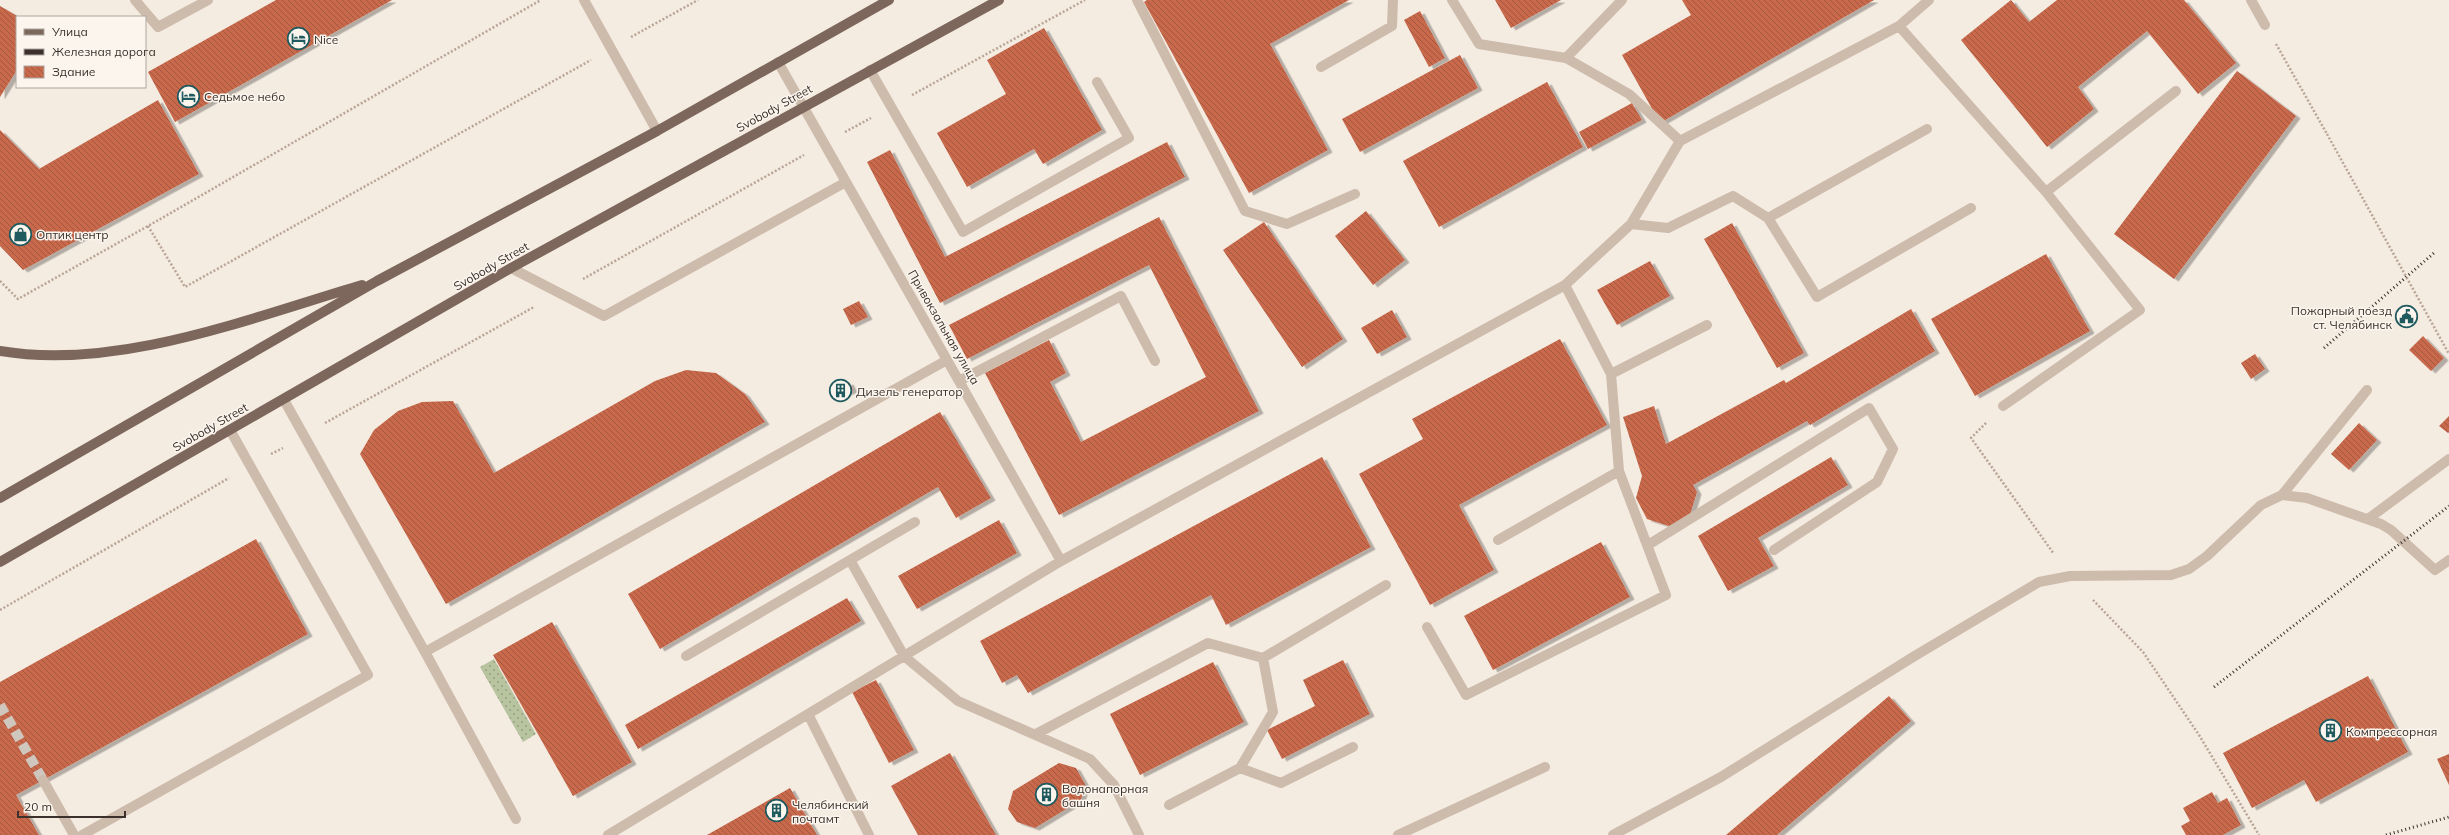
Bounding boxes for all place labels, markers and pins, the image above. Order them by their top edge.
hotel icon: Nice [286,26,312,52]
place label: Nice [314,32,338,47]
hotel icon: Седьмое небо [176,83,202,109]
place label: Седьмое небо [204,89,285,104]
shop icon: Оптик центр [7,221,33,247]
place label: Оптик центр [36,227,109,242]
place label: Пожарный поезд ст. Челябинск [2291,303,2393,332]
public building icon: Пожарный поезд ст. Челябинск [2394,304,2420,330]
building icon: Дизель генератор [828,378,854,404]
place label: Дизель генератор [856,384,962,399]
building icon: Компрессорная [2318,718,2344,744]
place label: Компрессорная [2346,724,2437,739]
place label: Водонапорная башня [1062,781,1148,810]
building icon: Водонапорная башня [1034,782,1060,808]
place label: Челябинский почтамт [792,797,869,826]
building icon: Челябинский почтамт [763,798,789,824]

